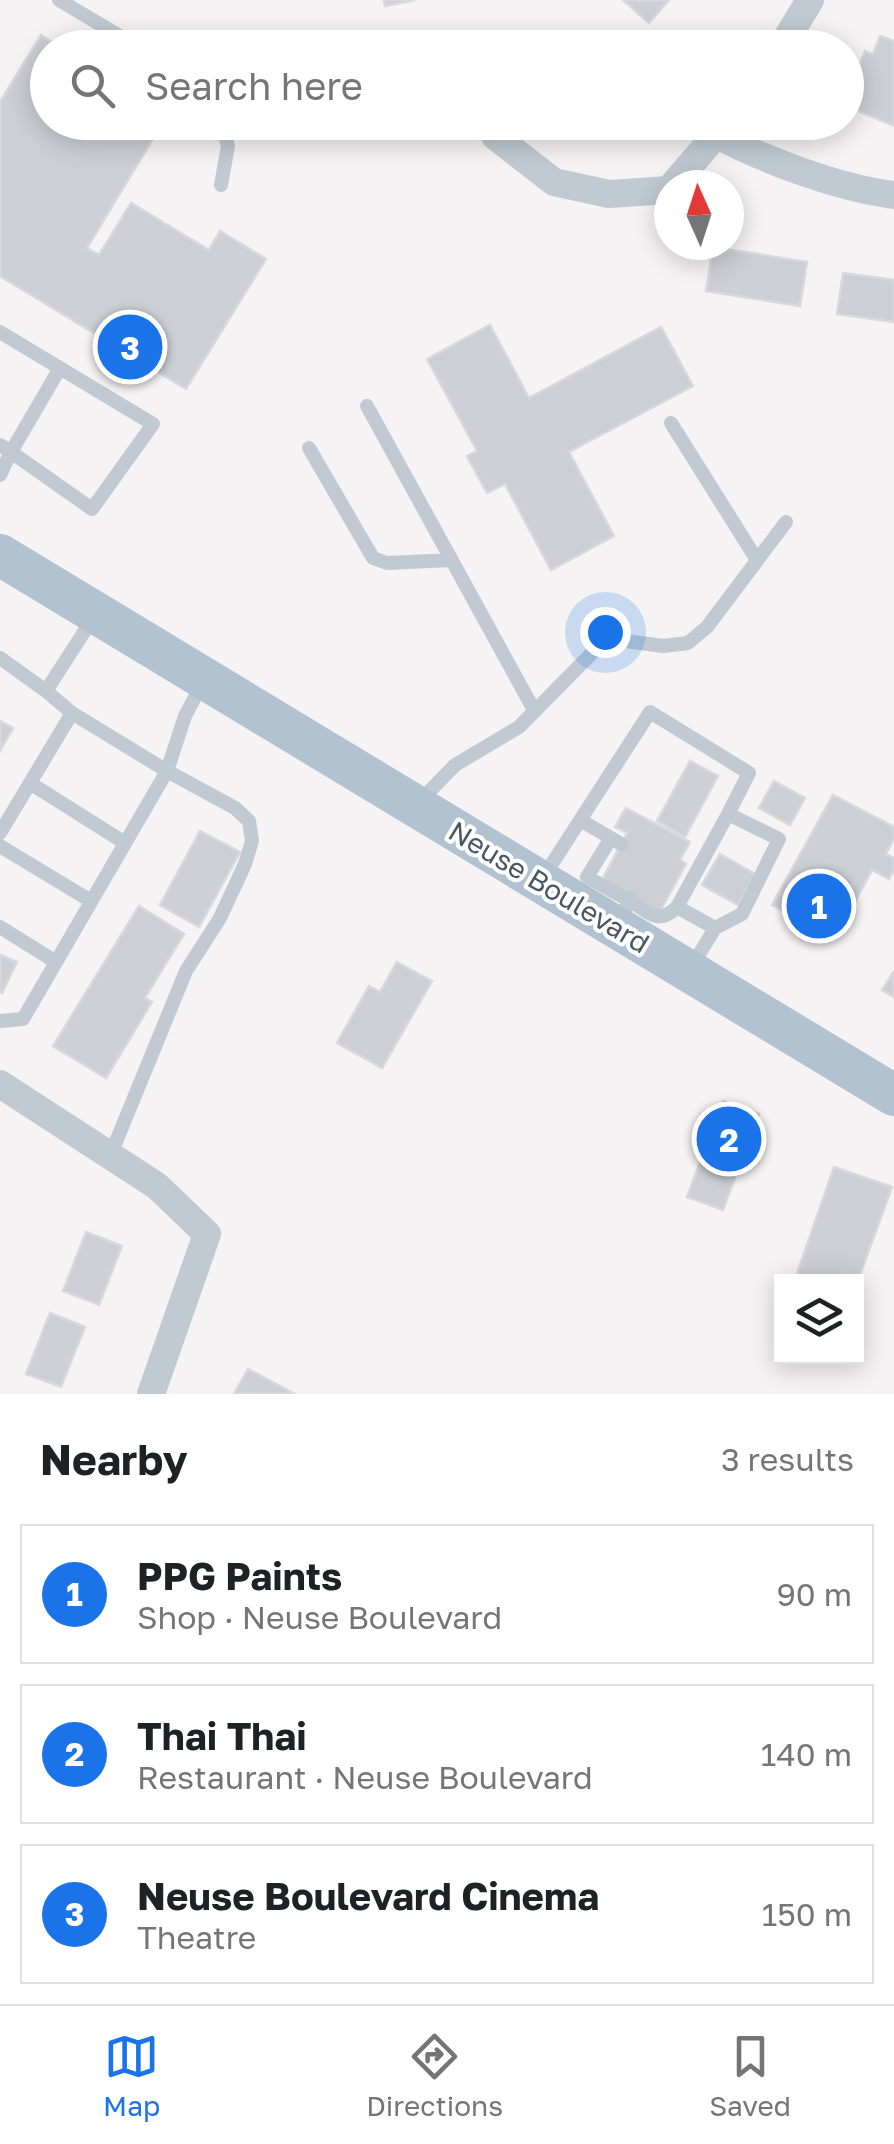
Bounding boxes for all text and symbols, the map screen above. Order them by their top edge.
search box [30,30,864,140]
icon: search [65,58,120,113]
text: Search here [145,63,363,108]
north arrow [654,170,744,260]
pin: 3 [98,310,162,384]
your location [580,607,631,658]
street label: Neuse Boulevard [443,814,655,959]
pin: 1 [786,868,852,944]
pin: 2 [696,1102,762,1176]
map controls [774,1274,864,1364]
button: layers [774,1274,864,1364]
text: Nearby [40,1434,188,1484]
text: 3 results [721,1440,854,1478]
text: PPG Paints [137,1553,342,1598]
text: 1 [66,1575,83,1613]
text: 90 m [776,1575,852,1613]
text: Shop · Neuse Boulevard [137,1598,502,1636]
text: Thai Thai [137,1713,307,1758]
text: 2 [65,1735,84,1773]
text: 140 m [761,1735,852,1773]
text: Restaurant · Neuse Boulevard [137,1758,593,1796]
text: Neuse Boulevard Cinema [137,1873,599,1918]
text: 3 [65,1895,84,1933]
text: 150 m [762,1895,852,1933]
text: Theatre [137,1918,256,1956]
tab: Map [103,2029,160,2122]
tab: Directions [366,2029,503,2122]
tab: Saved [709,2029,791,2122]

